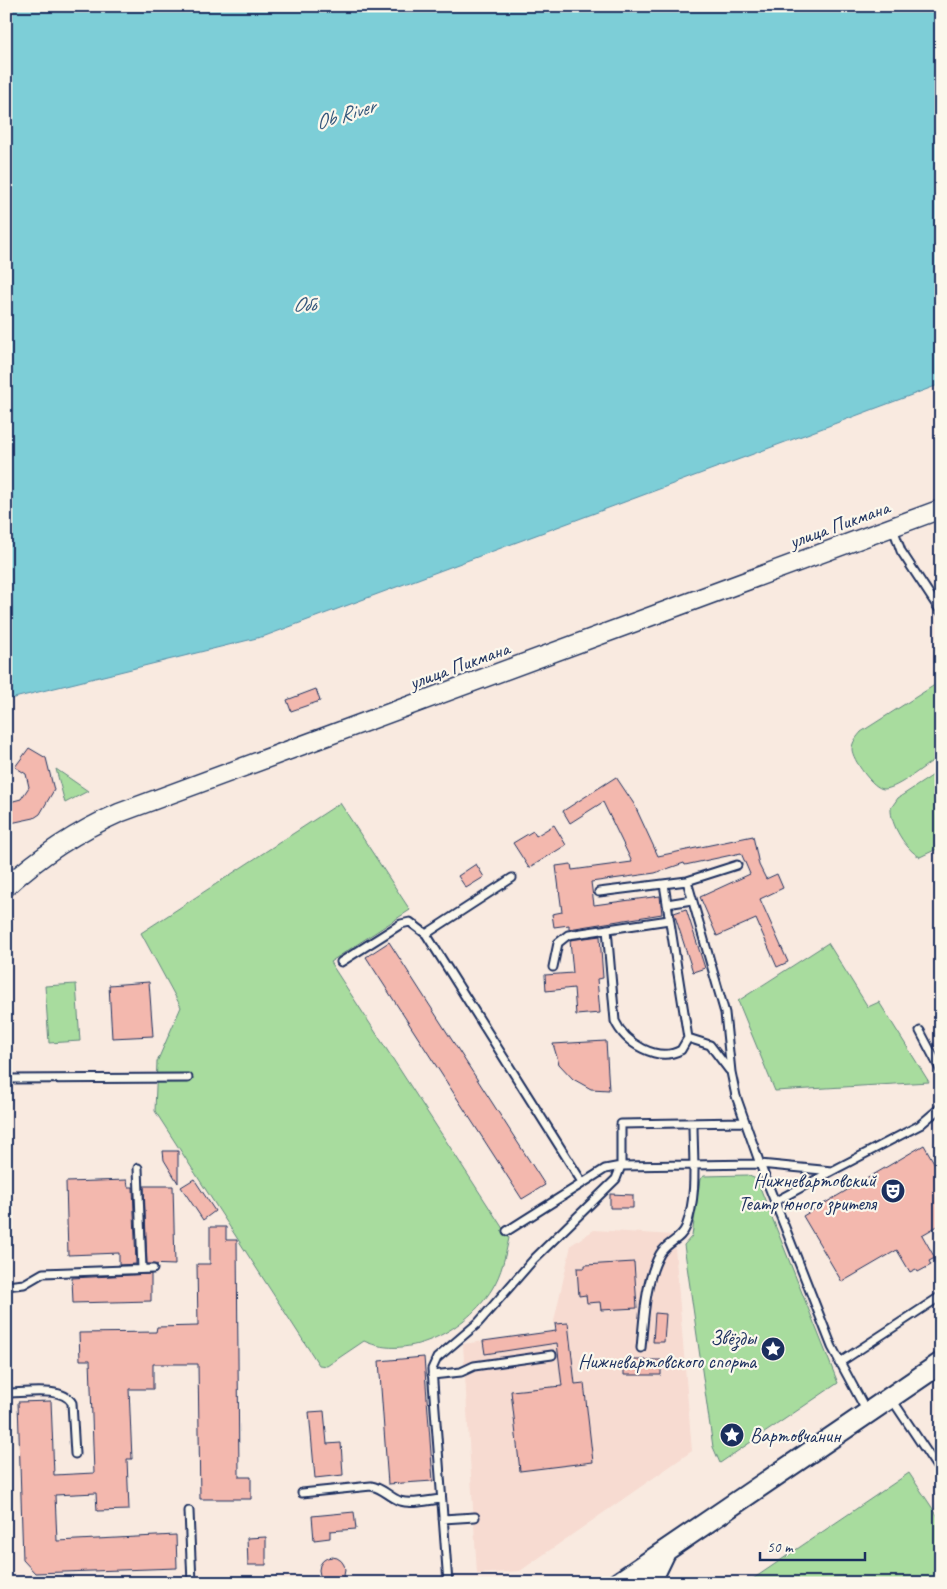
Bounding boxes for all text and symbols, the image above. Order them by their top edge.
water label: Ob River [312,92,381,135]
water label: Обь [293,291,319,317]
street label: улица Пикмана [785,494,894,554]
street label: улица Пикмана [405,635,514,695]
place label: Нижневартовский Театр юного зрителя [738,1168,878,1216]
theatre icon: Нижневартовский Театр юного зрителя [880,1178,906,1204]
place label: Звёзды Нижневартовского спорта [578,1326,758,1374]
place icon: Звёзды Нижневартовского спорта [760,1336,786,1362]
place icon: Вартовчанин [719,1422,745,1448]
place label: Вартовчанин [750,1423,842,1448]
scale bar [760,1529,864,1561]
text: 50 m [767,1538,794,1557]

